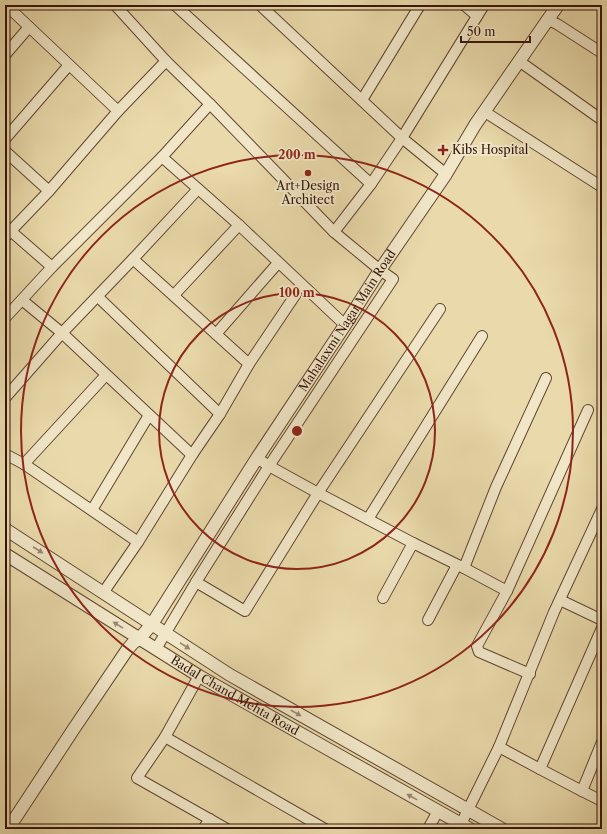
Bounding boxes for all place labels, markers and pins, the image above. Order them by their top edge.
place label: Kibs Hospital [452,142,529,157]
marker: Kibs Hospital [437,144,449,156]
marker: Art+Design Architect [303,168,313,178]
place label: Art+Design Architect [275,178,340,207]
centre of rings [290,424,304,438]

